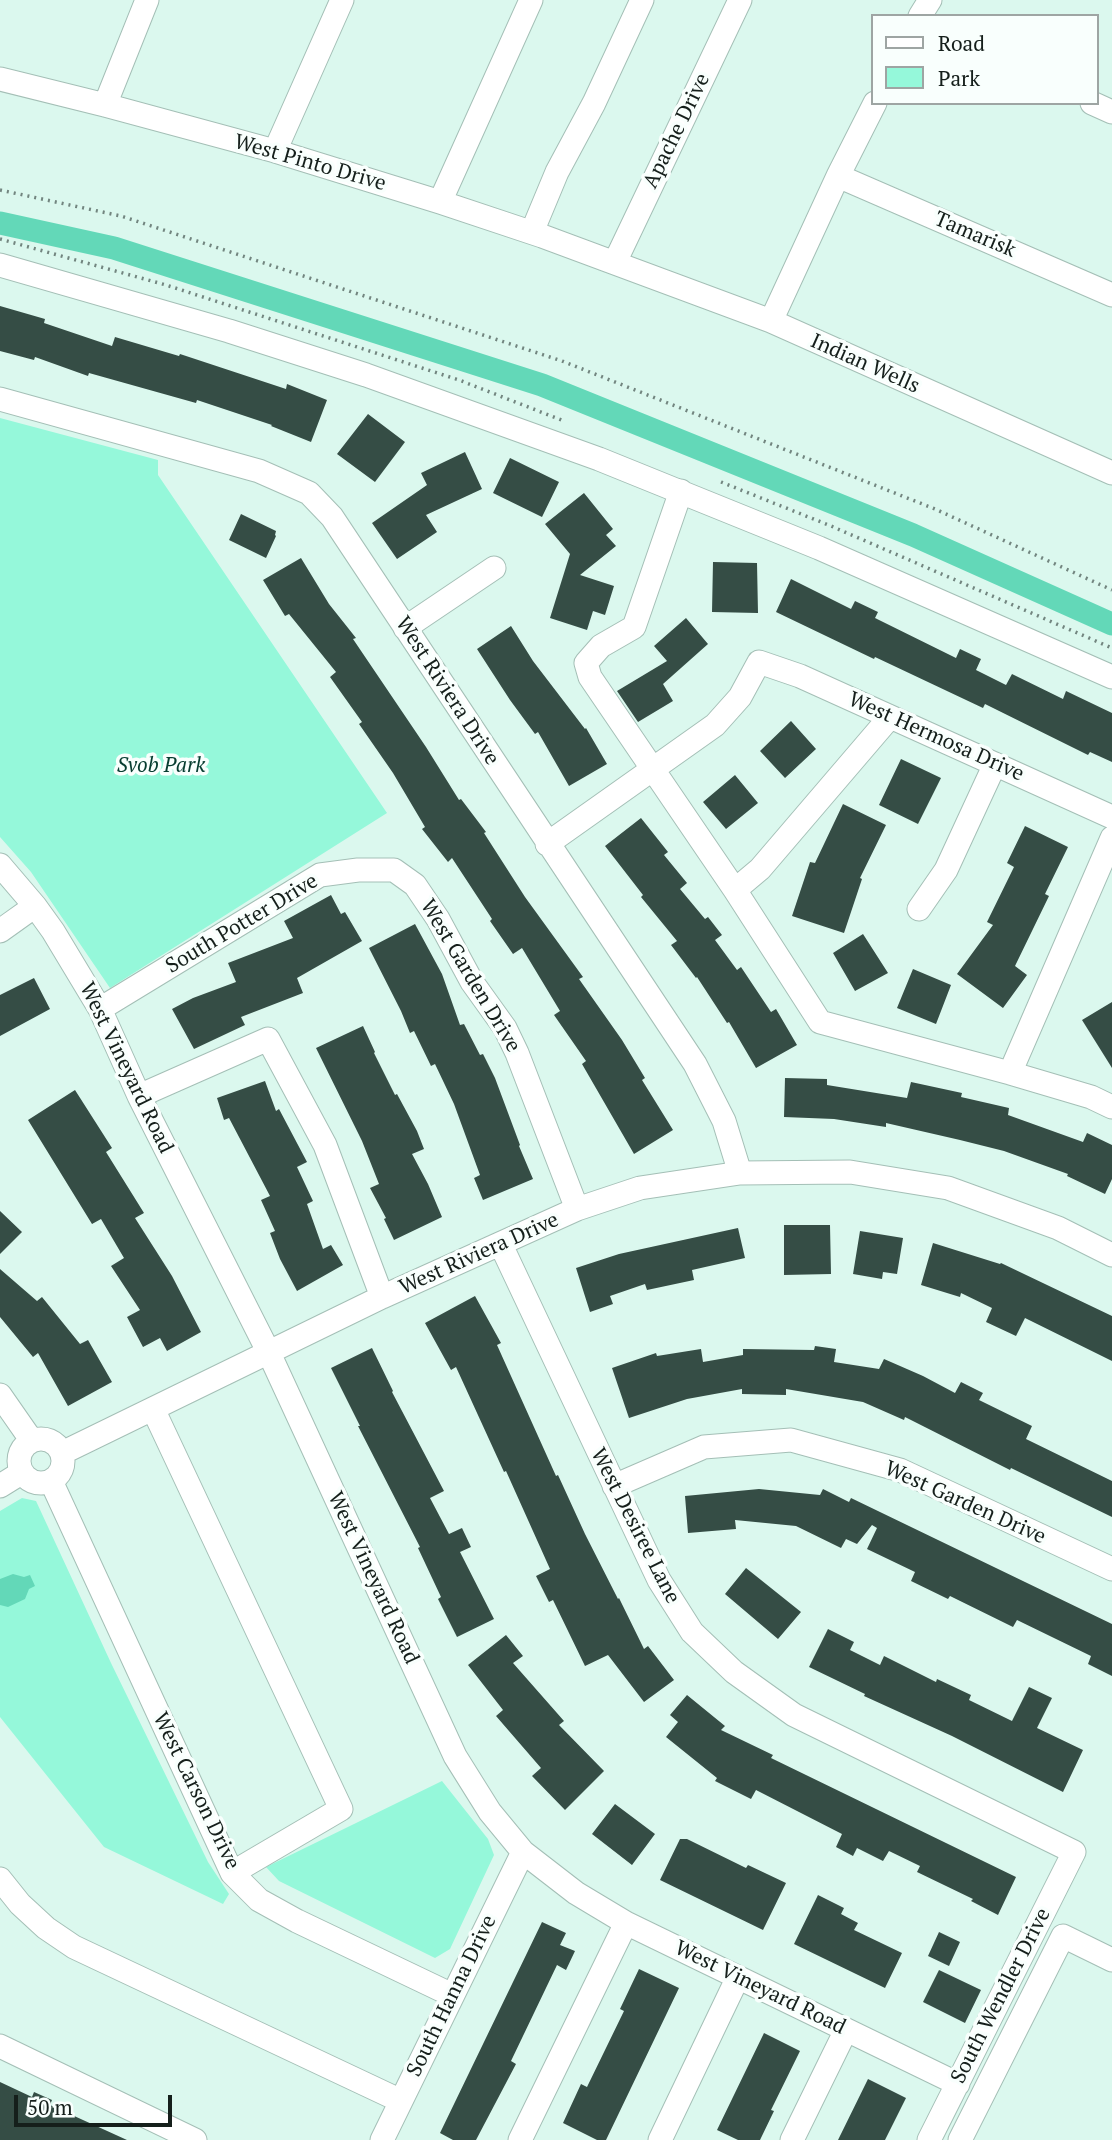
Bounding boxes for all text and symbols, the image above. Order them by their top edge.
legend [870,14,1098,105]
text: Road [938,29,985,57]
text: Park [938,64,980,92]
street label: Apache Drive [638,69,716,193]
street label: West Pinto Drive [231,129,389,197]
street label: Tamarisk [930,207,1020,263]
street label: Indian Wells [807,329,923,399]
street label: West Riviera Drive [390,612,504,770]
street label: West Hermosa Drive [844,687,1028,787]
park label: Svob Park [117,753,205,779]
street label: South Potter Drive [161,869,323,979]
street label: West Garden Drive [414,895,526,1057]
street label: West Vineyard Road [74,978,178,1158]
street label: West Riviera Drive [395,1208,563,1300]
street label: West Desiree Lane [585,1444,685,1608]
street label: West Garden Drive [880,1456,1050,1550]
street label: West Vineyard Road [322,1488,424,1668]
street label: West Carson Drive [147,1708,245,1874]
street label: South Wendler Drive [946,1904,1056,2088]
street label: South Hanna Drive [402,1911,502,2081]
street label: West Vineyard Road [670,1936,850,2040]
scale bar [18,2080,175,2124]
text: 50 m [27,2093,73,2121]

